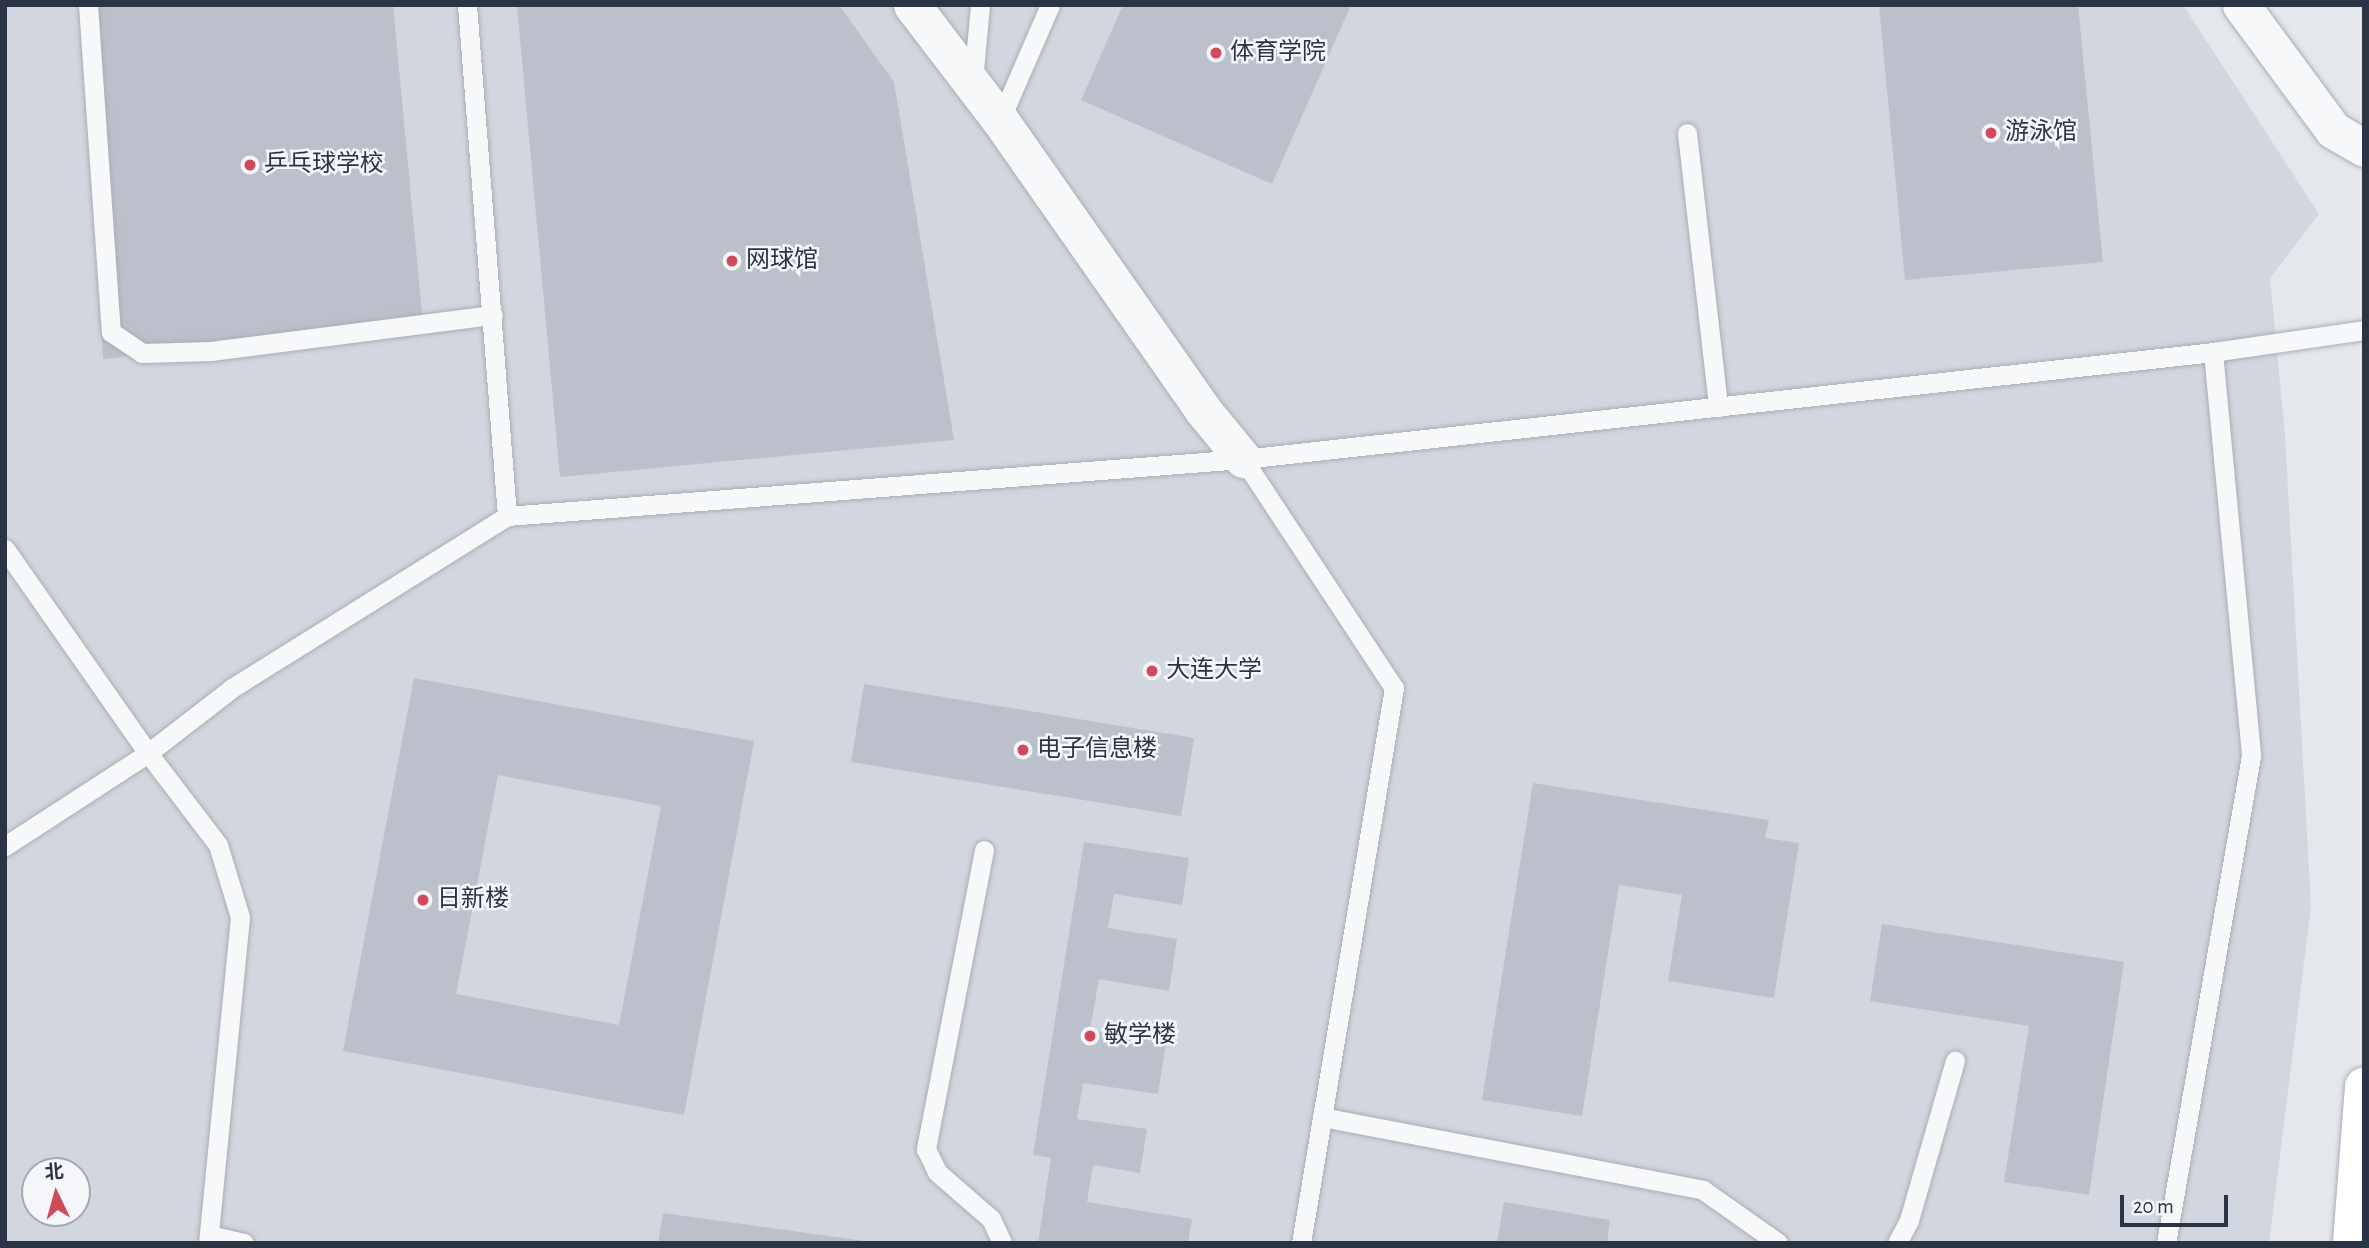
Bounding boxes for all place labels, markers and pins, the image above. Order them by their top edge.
place label: 体育学院 [1230,39,1326,67]
marker: 体育学院 [1208,45,1224,61]
place label: 游泳馆 [2005,119,2077,147]
marker: 游泳馆 [1983,125,1999,141]
place label: 乒乓球学校 [264,151,384,179]
marker: 乒乓球学校 [242,157,258,173]
place label: 网球馆 [746,247,818,275]
marker: 网球馆 [724,253,740,269]
place label: 大连大学 [1166,657,1262,685]
marker: 大连大学 [1144,663,1160,679]
place label: 电子信息楼 [1037,736,1157,764]
marker: 电子信息楼 [1015,742,1031,758]
place label: 日新楼 [437,886,509,914]
marker: 日新楼 [415,892,431,908]
place label: 敏学楼 [1104,1022,1176,1050]
marker: 敏学楼 [1082,1028,1098,1044]

